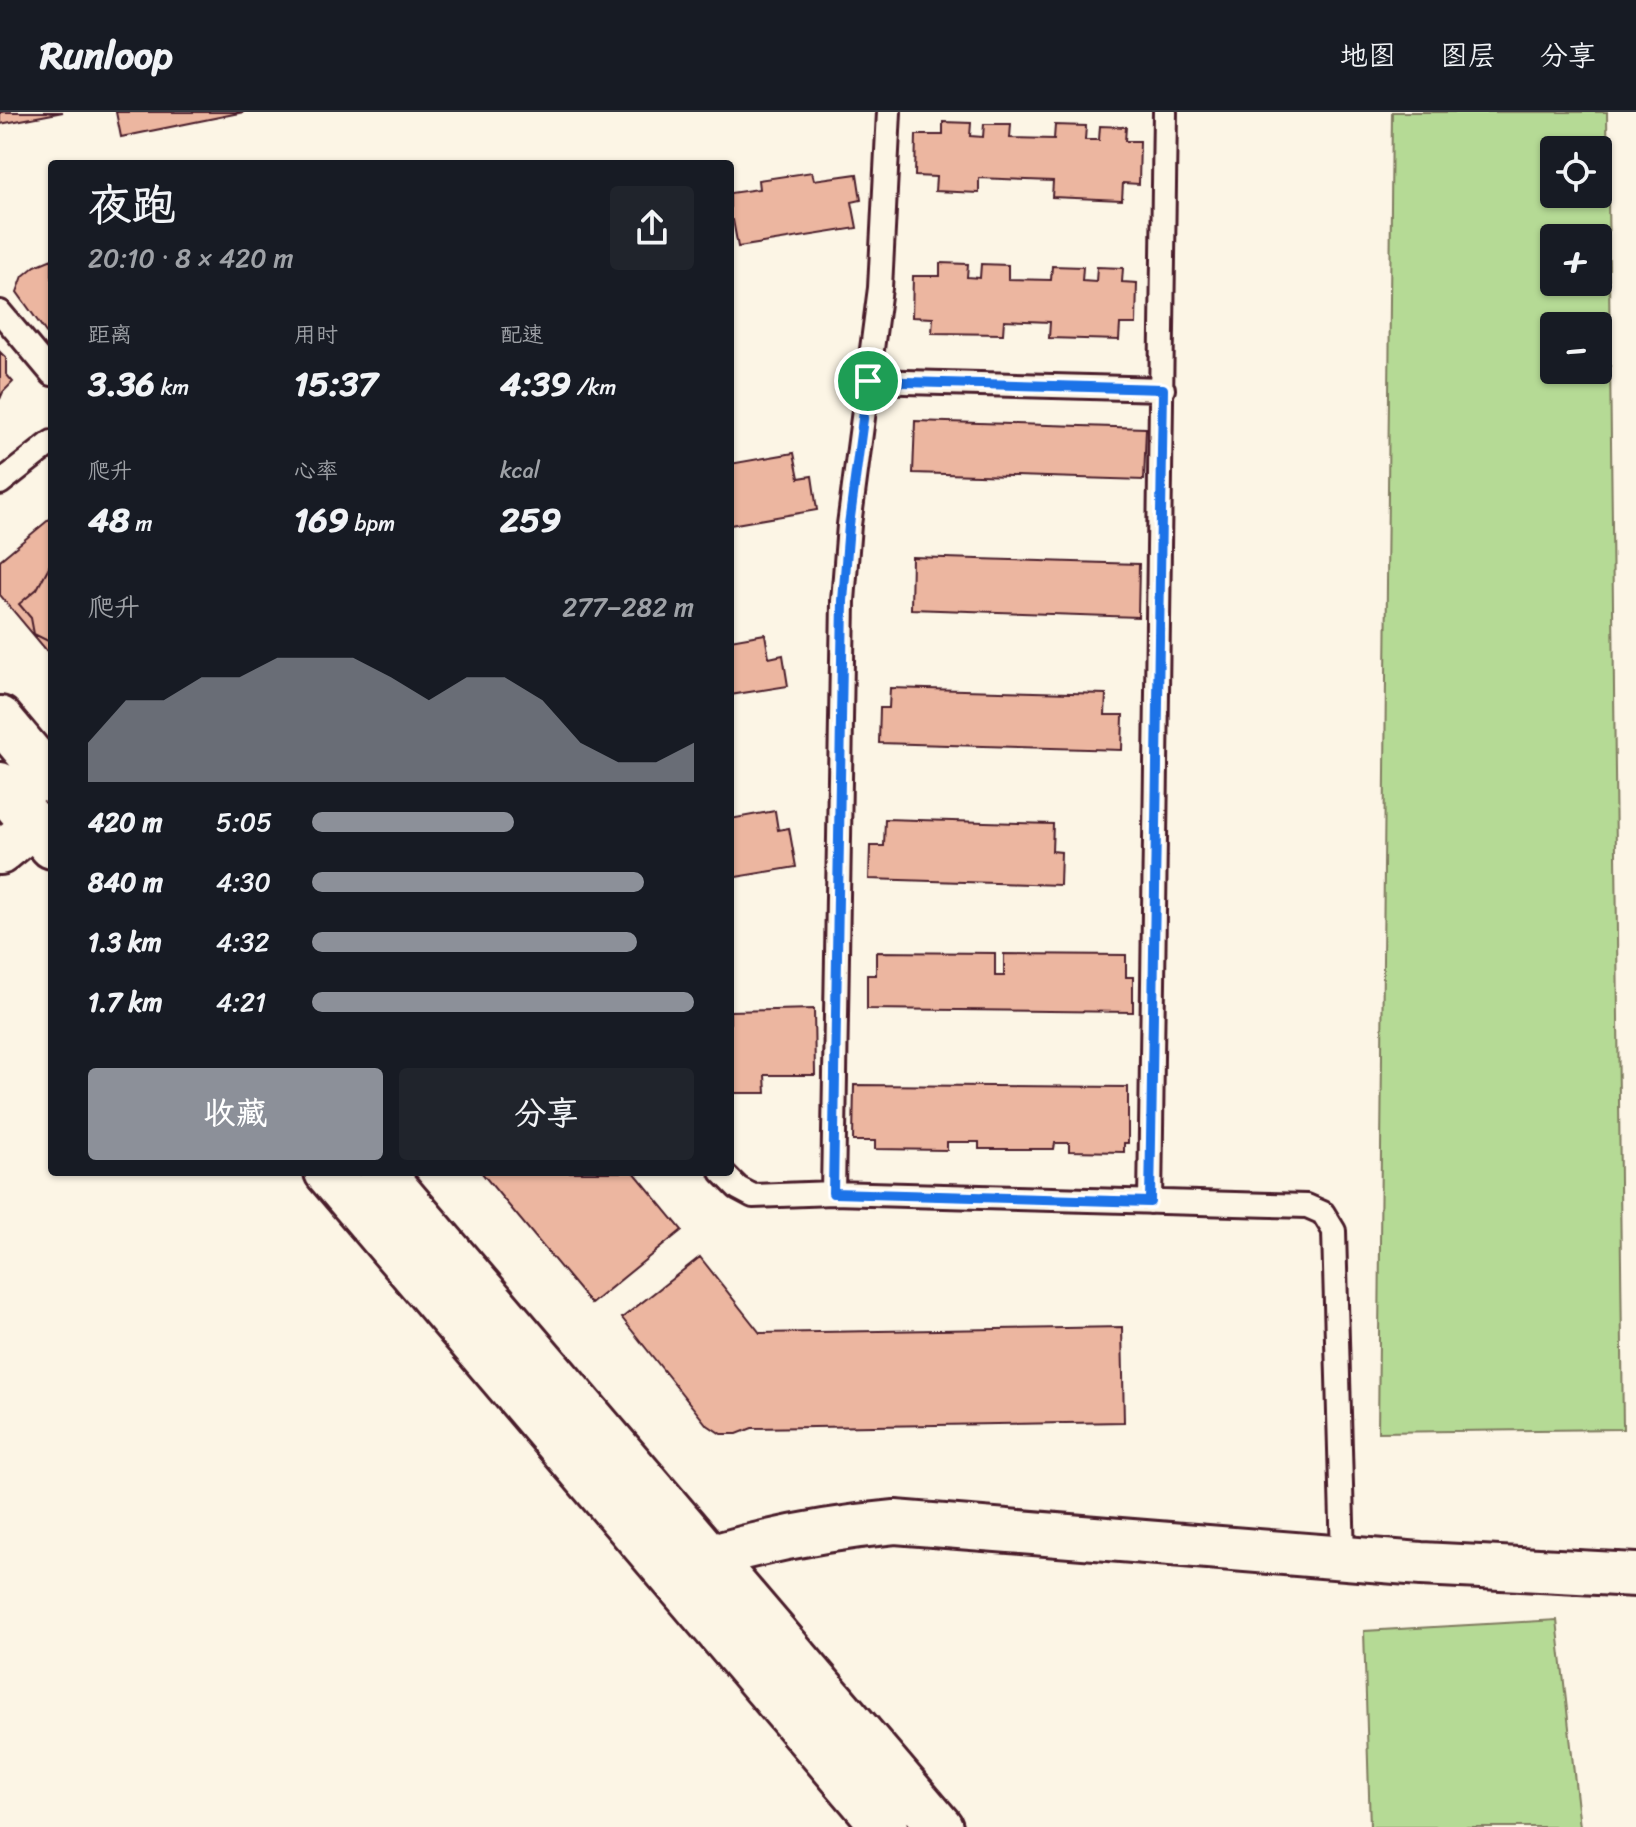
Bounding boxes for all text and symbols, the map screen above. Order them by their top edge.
text: Runloop [40,22,173,89]
text: 地图 [1340,31,1396,80]
text: 图层 [1440,31,1496,80]
text: 分享 [1540,31,1596,80]
map controls [1540,136,1612,384]
button: locate [1540,136,1612,208]
text: 夜跑 [88,166,176,244]
button: share [610,186,694,270]
button: + [1540,224,1612,296]
text: 20:10 · 8 × 420 m [88,235,293,281]
button: − [1540,312,1612,384]
text: 距离 [88,315,132,354]
text: 用时 [294,315,338,354]
text: 配速 [500,315,544,354]
pin [834,347,902,415]
text: 3.36 [88,354,155,414]
text: 15:37 [294,354,378,414]
text: 4:39 [500,354,571,414]
icon: arrive [846,359,890,403]
text: km [155,368,189,407]
text: /km [571,368,616,407]
text: 爬升 [88,451,132,490]
text: 心率 [294,451,338,490]
text: kcal [500,451,540,490]
text: 48 [88,490,130,550]
text: 169 [294,490,349,550]
text: 259 [500,490,561,550]
text: m [130,504,152,543]
text: bpm [349,504,395,543]
text: 爬升 [88,584,140,630]
text: 277–282 m [562,584,694,630]
text: 420 m [88,799,162,845]
text: 5:05 [216,799,272,845]
text: 840 m [88,859,163,905]
text: 4:30 [216,859,271,905]
text: 1.3 km [88,919,162,965]
text: 4:32 [216,919,269,965]
text: 1.7 km [88,979,162,1025]
text: 4:21 [216,979,266,1025]
button: 收藏 [88,1068,383,1160]
button: 分享 [399,1068,694,1160]

